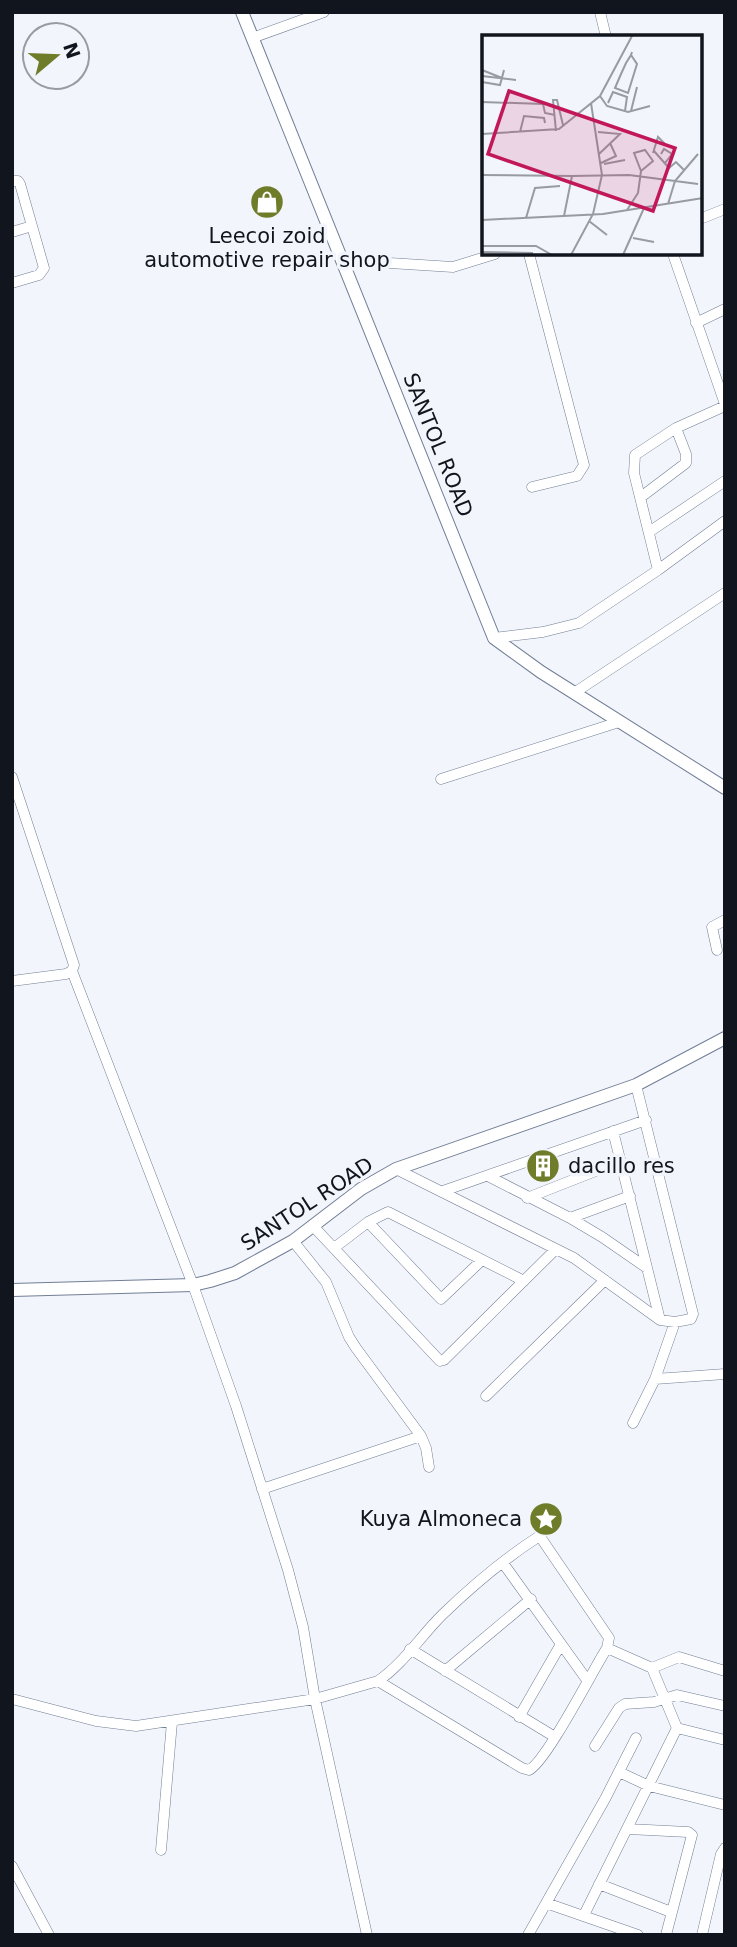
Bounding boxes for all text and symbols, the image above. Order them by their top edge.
north arrow [21,21,91,91]
inset map [482,35,702,256]
text: N [59,39,85,62]
shop icon: Leecoi zoid automotive repair shop [248,183,286,221]
place label: Leecoi zoid automotive repair shop [144,224,390,272]
street label: SANTOL ROAD [398,370,478,520]
building icon: dacillo res [524,1147,562,1185]
street label: SANTOL ROAD [236,1152,378,1256]
place label: dacillo res [568,1154,675,1178]
place icon: Kuya Almoneca [527,1500,565,1538]
place label: Kuya Almoneca [360,1507,522,1531]

